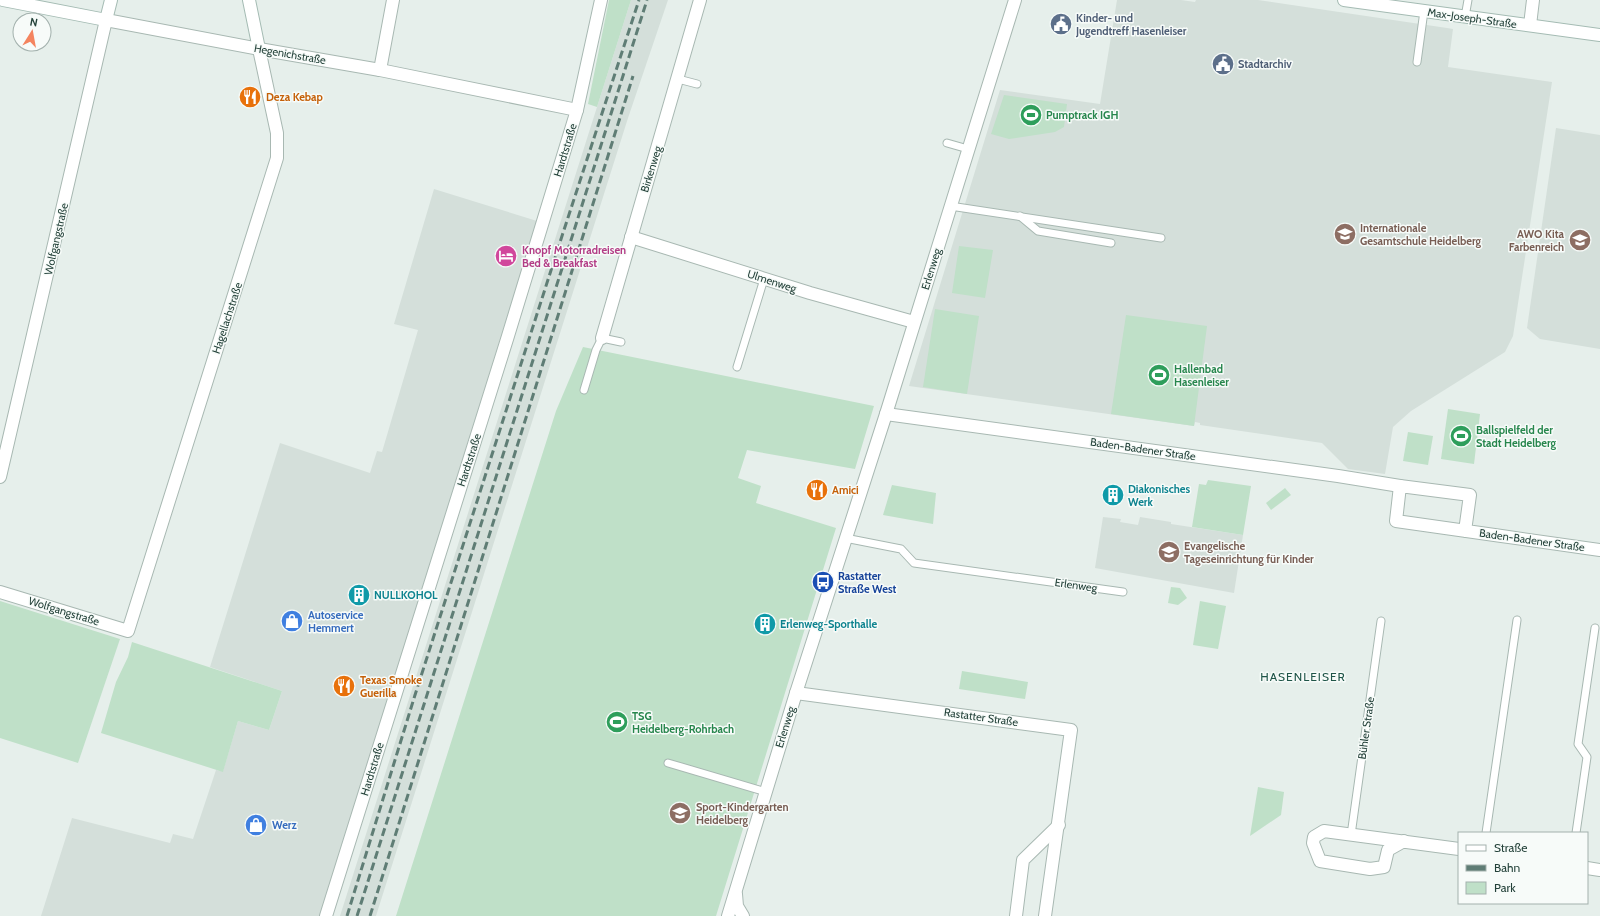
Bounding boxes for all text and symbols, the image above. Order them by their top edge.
street label: Max-Joseph-Straße [1426,5,1518,31]
public building icon: Kinder- und Jugendtreff Hasenleiser [1048,11,1074,37]
place label: Kinder- und Jugendtreff Hasenleiser [1075,11,1187,38]
north arrow [12,12,52,52]
text: N [29,15,39,30]
street label: Hegenichstraße [253,41,327,67]
public building icon: Stadtarchiv [1210,51,1236,77]
place label: Stadtarchiv [1238,57,1292,71]
restaurant icon: Deza Kebap [237,84,263,110]
place label: Deza Kebap [266,90,323,104]
sports icon: Pumptrack IGH [1018,102,1044,128]
place label: Pumptrack IGH [1046,108,1118,122]
street label: Hardtstraße [550,121,580,178]
street label: Birkenweg [637,144,665,194]
street label: Wolfgangstraße [41,201,71,276]
school or university icon: Internationale Gesamtschule Heidelberg [1332,221,1358,247]
place label: Internationale Gesamtschule Heidelberg [1360,221,1482,248]
place label: AWO Kita Farbenreich [1509,227,1565,254]
school or university icon: AWO Kita Farbenreich [1567,227,1593,253]
hotel icon: Knopf Motorradreisen Bed & Breakfast [493,243,519,269]
place label: Knopf Motorradreisen Bed & Breakfast [522,243,626,270]
street label: Erlenweg [918,246,944,291]
street label: Ulmenweg [746,266,799,296]
street label: Hagellachstraße [209,280,245,356]
sports icon: Hallenbad Hasenleiser [1146,362,1172,388]
place label: Hallenbad Hasenleiser [1174,362,1229,389]
sports icon: Ballspielfeld der Stadt Heidelberg [1448,423,1474,449]
place label: Ballspielfeld der Stadt Heidelberg [1476,423,1557,450]
street label: Hardtstraße [454,431,484,488]
street label: Baden-Badener Straße [1089,435,1197,463]
restaurant icon: Amici [804,477,830,503]
building icon: Diakonisches Werk [1100,482,1126,508]
place label: Diakonisches Werk [1128,482,1190,509]
place label: Amici [832,483,859,497]
street label: Baden-Badener Straße [1478,526,1586,554]
school or university icon: Evangelische Tageseinrichtung für Kinder [1156,539,1182,565]
place label: Evangelische Tageseinrichtung für Kinder [1184,539,1314,566]
bus stop icon: Rastatter Straße West [810,569,836,595]
place label: Rastatter Straße West [838,569,897,596]
street label: Erlenweg [1054,575,1099,595]
building icon: NULLKOHOL [346,582,372,608]
place label: NULLKOHOL [374,588,438,602]
street label: Wolfgangstraße [27,594,102,629]
shop icon: Autoservice Hemmert [279,608,305,634]
place label: Autoservice Hemmert [308,608,364,635]
building icon: Erlenweg-Sporthalle [752,611,778,637]
place label: Erlenweg-Sporthalle [780,617,878,631]
district label: HASENLEISER [1260,669,1346,684]
restaurant icon: Texas Smoke Guerilla [331,673,357,699]
place label: Texas Smoke Guerilla [360,673,422,700]
street label: Bühler Straße [1355,696,1377,760]
street label: Erlenweg [772,704,798,749]
street label: Rastatter Straße [943,705,1019,729]
sports icon: TSG Heidelberg-Rohrbach [604,709,630,735]
place label: TSG Heidelberg-Rohrbach [632,709,734,736]
street label: Hardtstraße [357,740,387,797]
school or university icon: Sport-Kindergarten Heidelberg [667,800,693,826]
place label: Sport-Kindergarten Heidelberg [696,800,788,827]
shop icon: Werz [243,812,269,838]
place label: Werz [272,818,297,832]
legend [1458,832,1588,904]
text: Straße [1494,840,1527,855]
text: Bahn [1494,860,1520,875]
text: Park [1494,880,1516,895]

